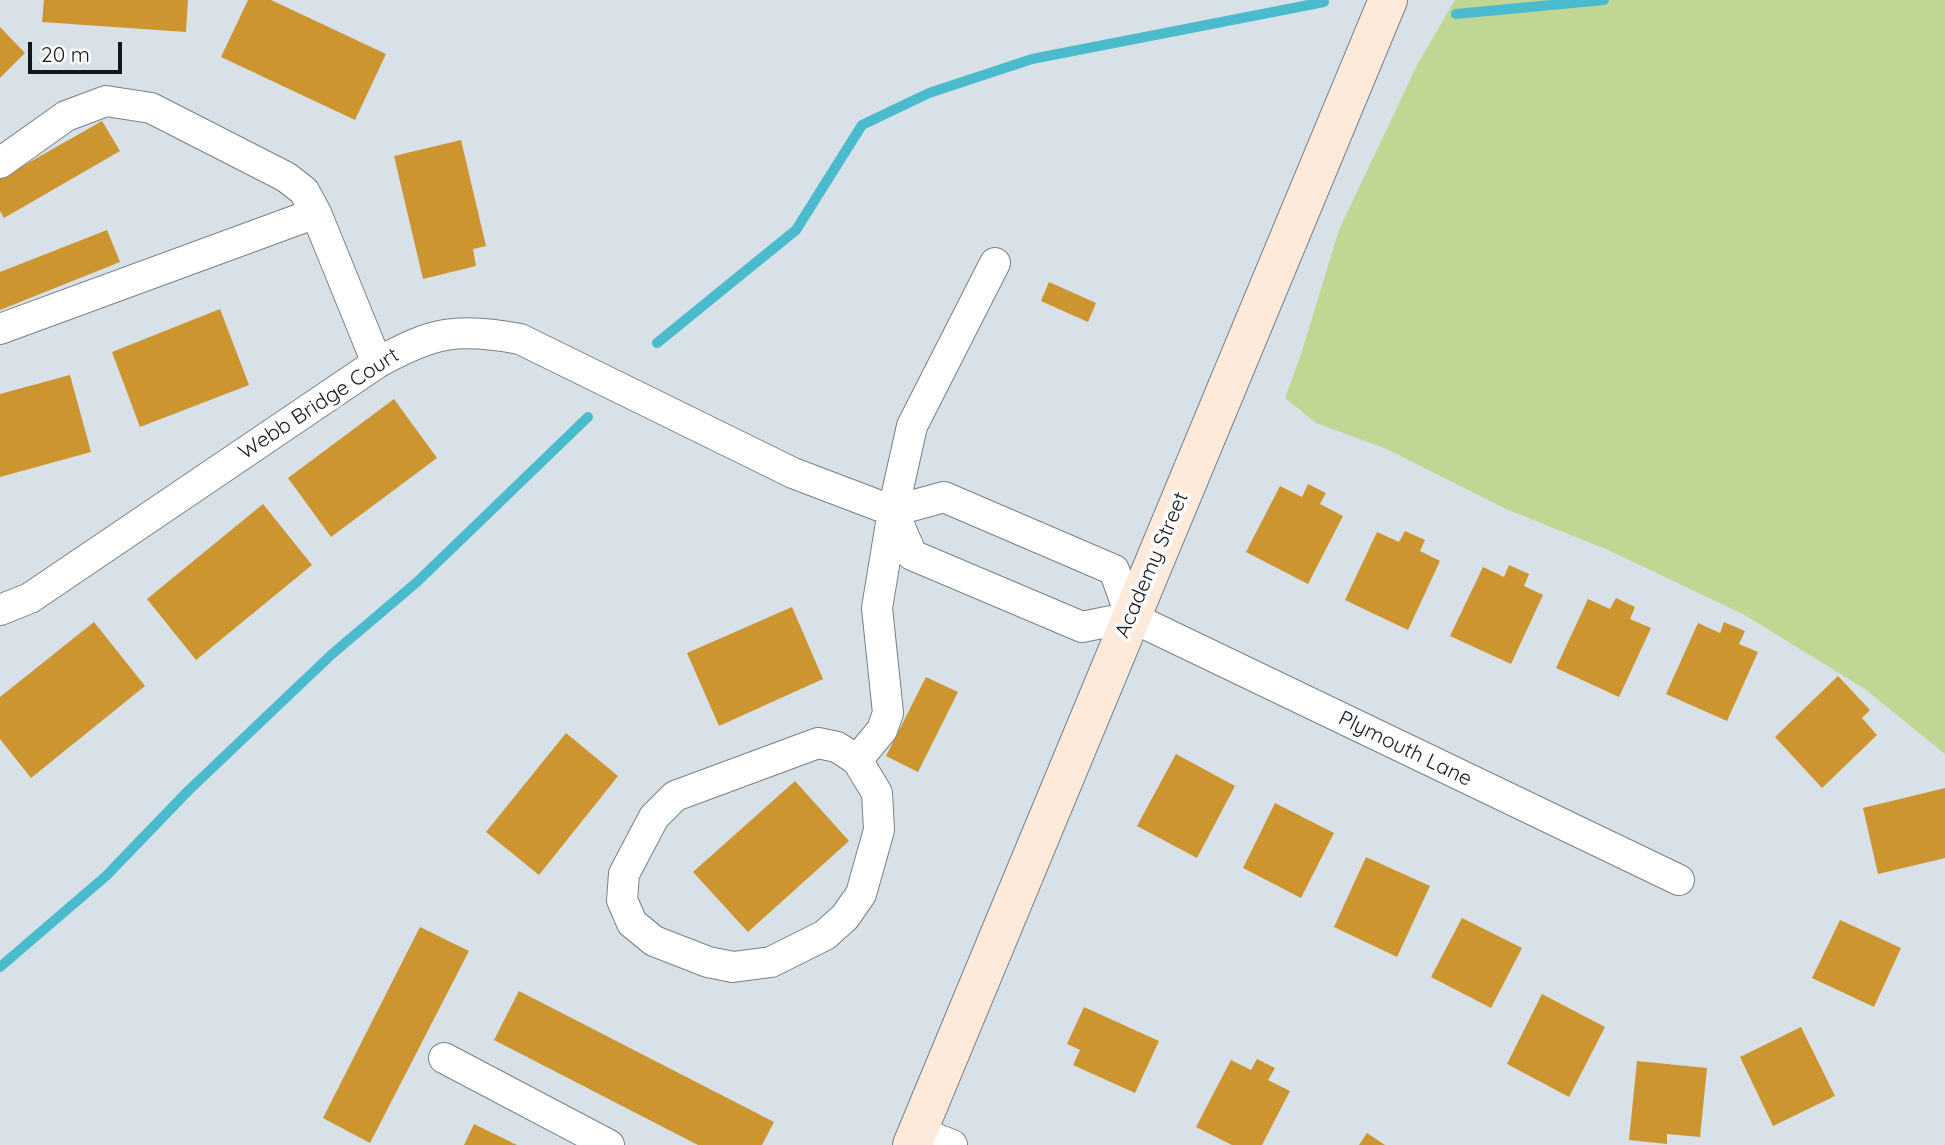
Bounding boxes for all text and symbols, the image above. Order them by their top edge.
scale bar [32,28,126,72]
text: 20 m [41,41,90,67]
street label: Webb Bridge Court [234,343,404,465]
street label: Academy Street [1110,488,1194,642]
street label: Plymouth Lane [1334,706,1476,792]

